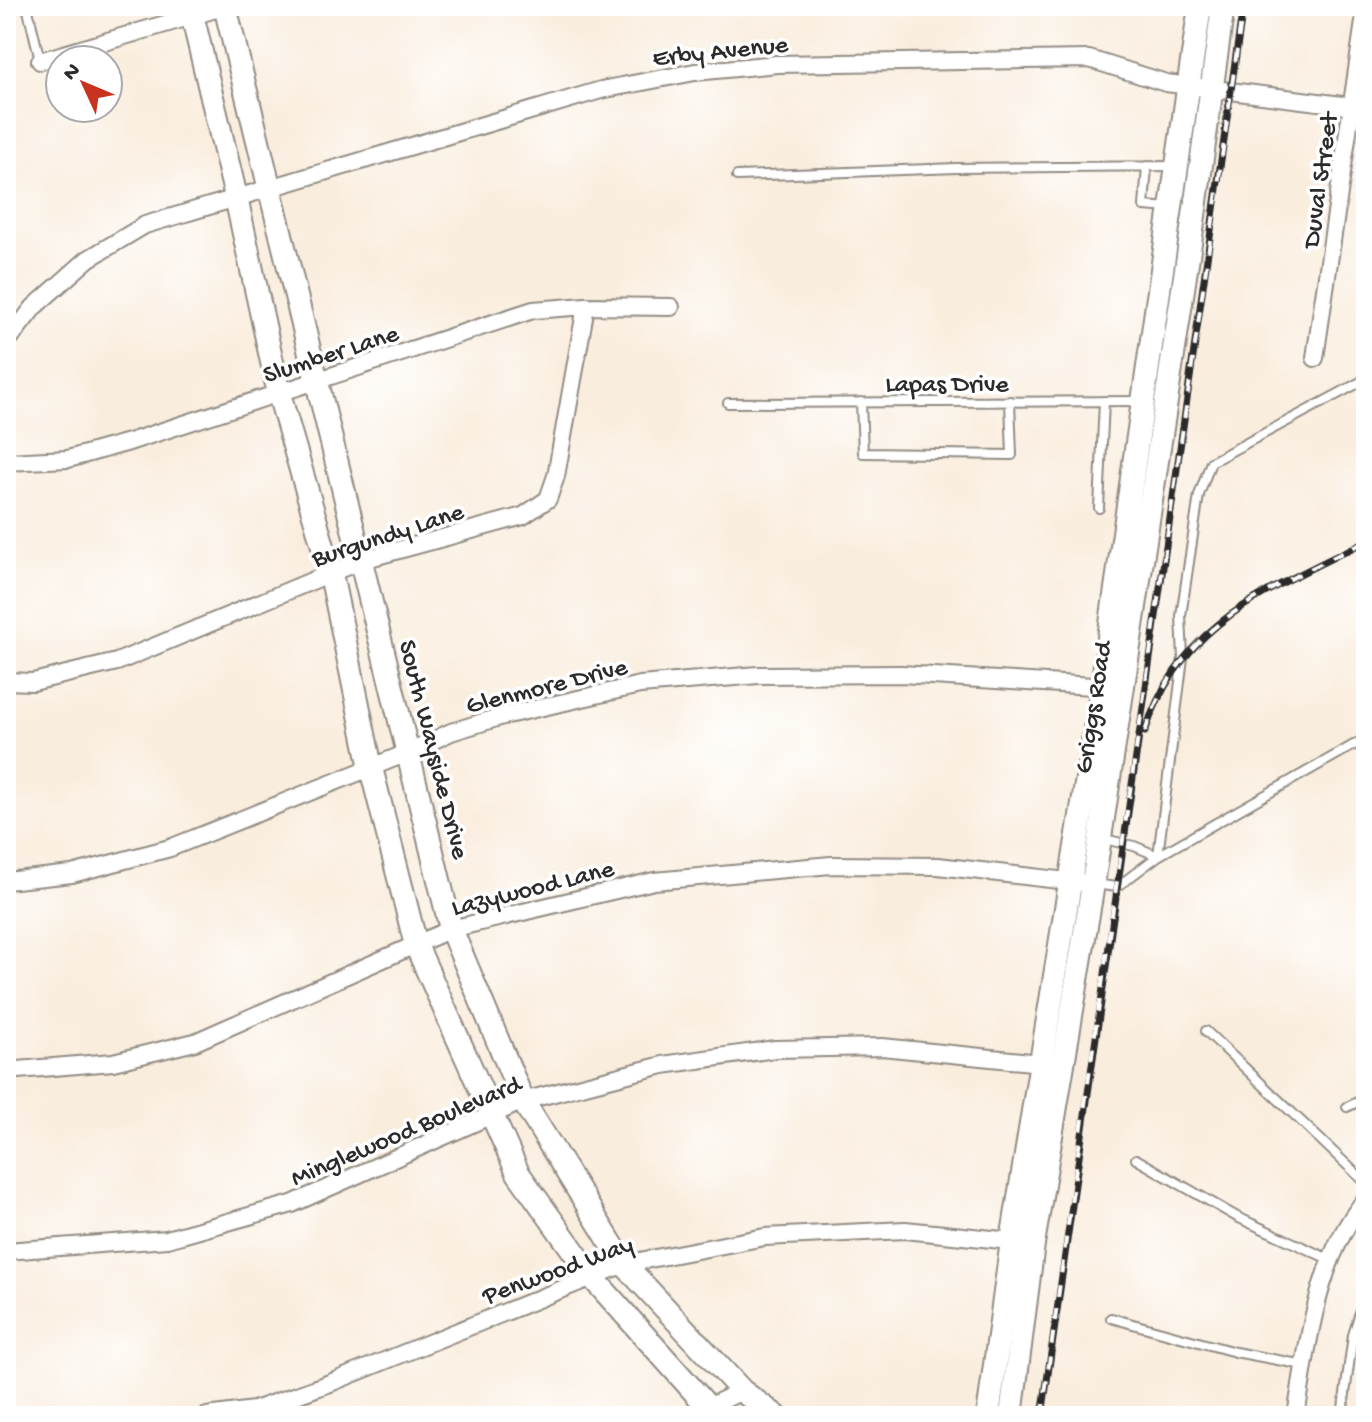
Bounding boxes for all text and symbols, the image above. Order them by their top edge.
street label: Erby Avenue [651,31,790,76]
north arrow [44,44,124,124]
text: N [58,59,87,87]
street label: Duval Street [1297,109,1348,252]
street label: Slumber Lane [260,320,404,393]
street label: Lapas Drive [885,371,1009,402]
street label: Burgundy Lane [308,498,469,577]
street label: South Wayside Drive [389,637,474,863]
street label: Griggs Road [1070,638,1121,776]
street label: Glenmore Drive [463,653,632,723]
street label: Lazywood Lane [449,855,618,926]
street label: Minglewood Boulevard [287,1070,528,1196]
street label: Penwood Way [478,1231,638,1314]

